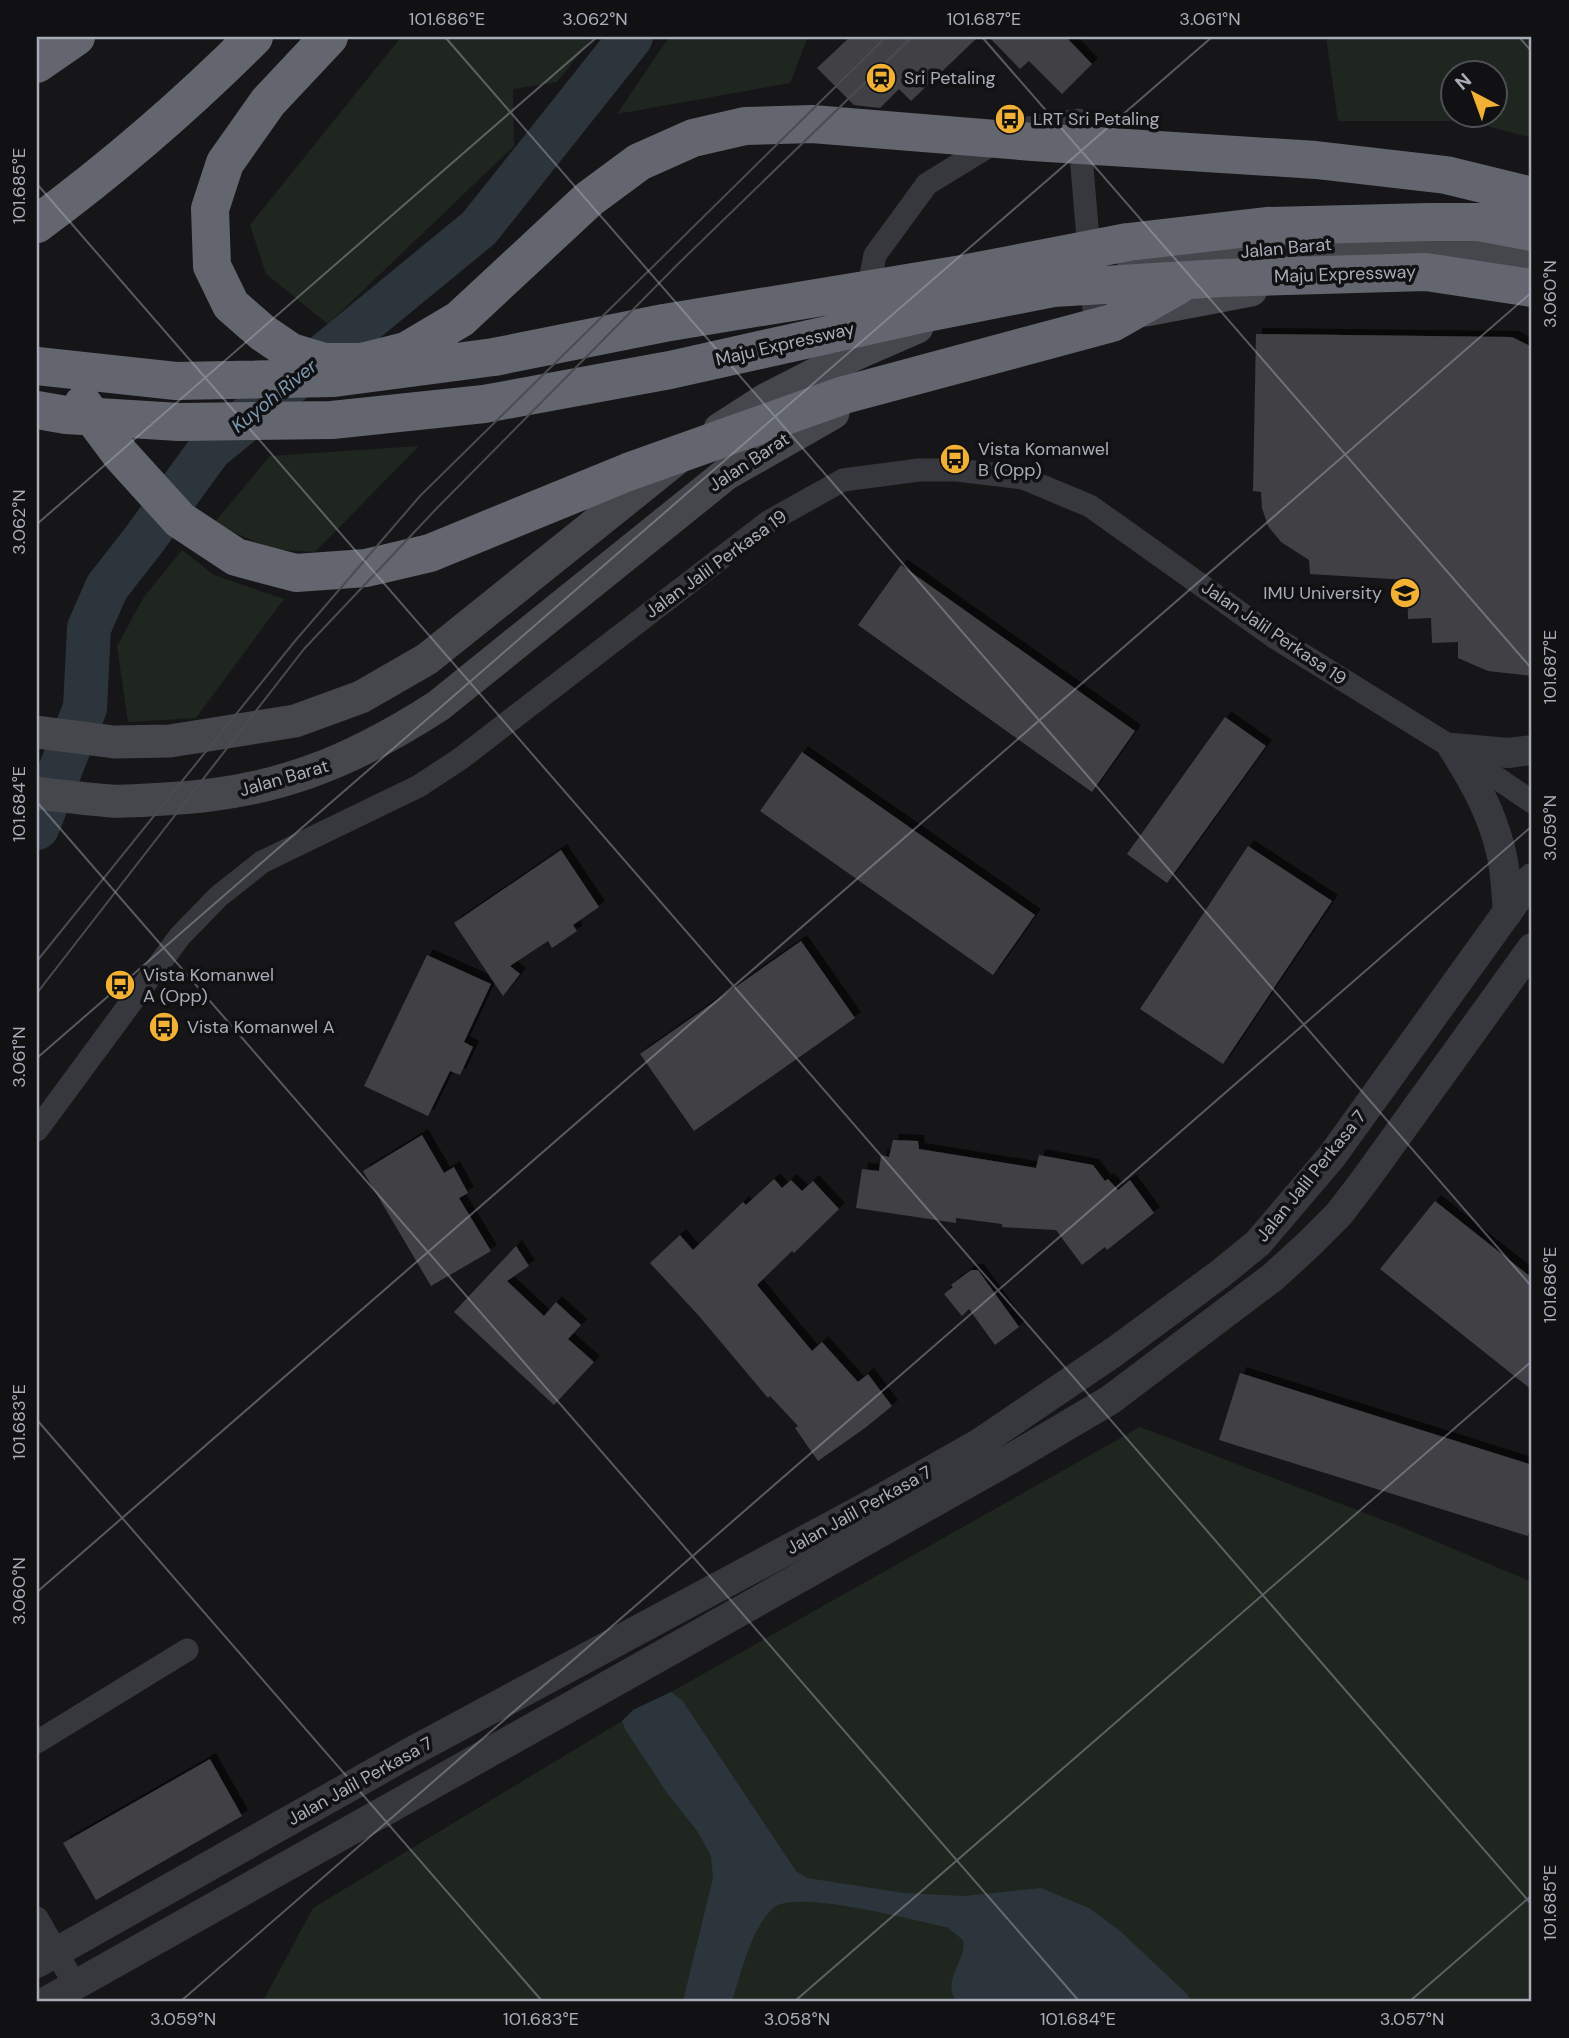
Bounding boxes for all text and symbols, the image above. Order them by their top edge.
text: 101.686°E [409,7,485,31]
text: 3.062°N [562,7,628,31]
text: 101.687°E [947,7,1021,31]
text: 3.061°N [1179,7,1241,31]
north arrow [1440,60,1510,130]
station icon: Sri Petaling [864,61,898,95]
place label: Sri Petaling [904,66,996,90]
text: N [1450,68,1477,96]
bus stop icon: LRT Sri Petaling [993,102,1027,136]
place label: LRT Sri Petaling [1033,107,1160,131]
text: 101.685°E [7,148,31,224]
street label: Jalan Barat [1239,232,1333,264]
street label: Maju Expressway [1274,260,1416,288]
text: 3.060°N [1538,260,1562,328]
street label: Maju Expressway [713,316,857,372]
water label: Kuyoh River [226,353,323,438]
street label: Jalan Barat [704,427,794,497]
place label: Vista Komanwel B (Opp) [978,437,1109,482]
bus stop icon: Vista Komanwel B (Opp) [938,442,972,476]
text: 3.062°N [7,489,31,555]
street label: Jalan Jalil Perkasa 19 [640,504,792,624]
street label: Jalan Jalil Perkasa 19 [1197,576,1351,690]
school or university icon: IMU University [1388,576,1422,610]
place label: IMU University [1263,581,1382,605]
text: 101.687°E [1538,630,1562,704]
street label: Jalan Barat [237,754,331,802]
text: 101.684°E [7,766,31,842]
text: 3.059°N [1538,795,1562,861]
place label: Vista Komanwel A (Opp) [143,963,274,1008]
bus stop icon: Vista Komanwel A (Opp) [103,968,137,1002]
bus stop icon: Vista Komanwel A [147,1010,181,1044]
place label: Vista Komanwel A [187,1015,335,1039]
text: 3.061°N [7,1026,31,1088]
street label: Jalan Jalil Perkasa 7 [1251,1105,1371,1247]
text: 101.686°E [1538,1247,1562,1323]
text: 101.683°E [7,1384,31,1460]
street label: Jalan Jalil Perkasa 7 [782,1460,936,1560]
text: 3.060°N [7,1557,31,1625]
street label: Jalan Jalil Perkasa 7 [283,1731,437,1831]
text: 101.685°E [1538,1865,1562,1941]
text: 3.059°N [150,2007,216,2031]
text: 101.683°E [503,2007,579,2031]
text: 3.058°N [764,2007,830,2031]
text: 101.684°E [1040,2007,1116,2031]
text: 3.057°N [1380,2007,1444,2031]

